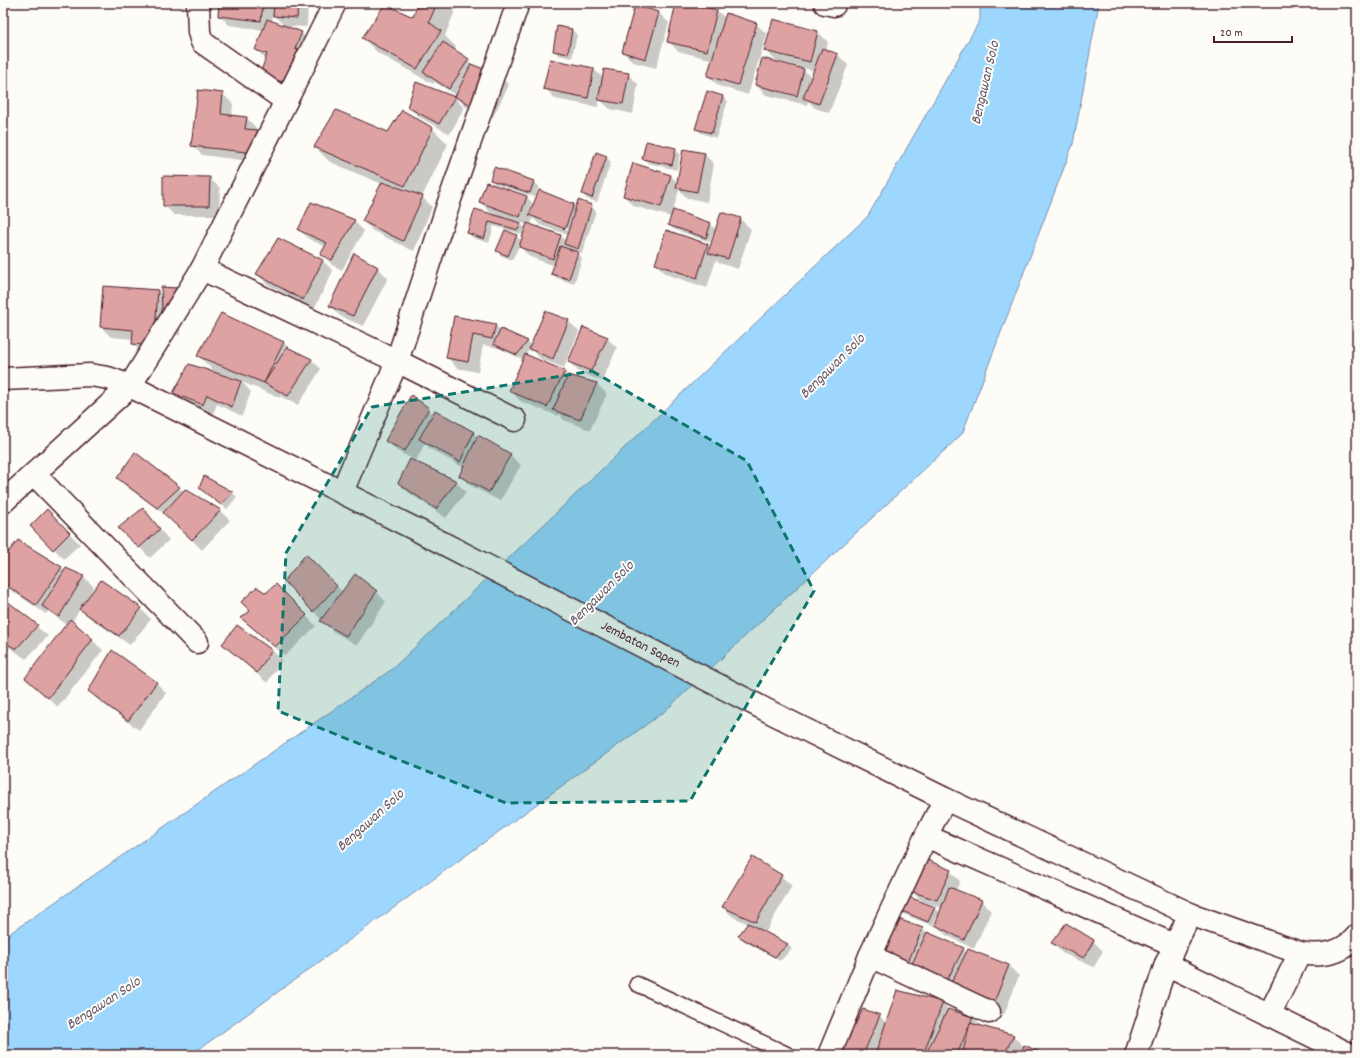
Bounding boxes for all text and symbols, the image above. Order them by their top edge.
scale bar [1214,18,1292,44]
text: 20 m [1220,25,1243,42]
water label: Bengawan Solo [966,38,1007,127]
water label: Bengawan Solo [795,328,872,405]
water label: Bengawan Solo [564,555,641,632]
street label: Jembatan Sapen [597,616,683,674]
water label: Bengawan Solo [332,784,411,858]
water label: Bengawan Solo [62,971,147,1036]

